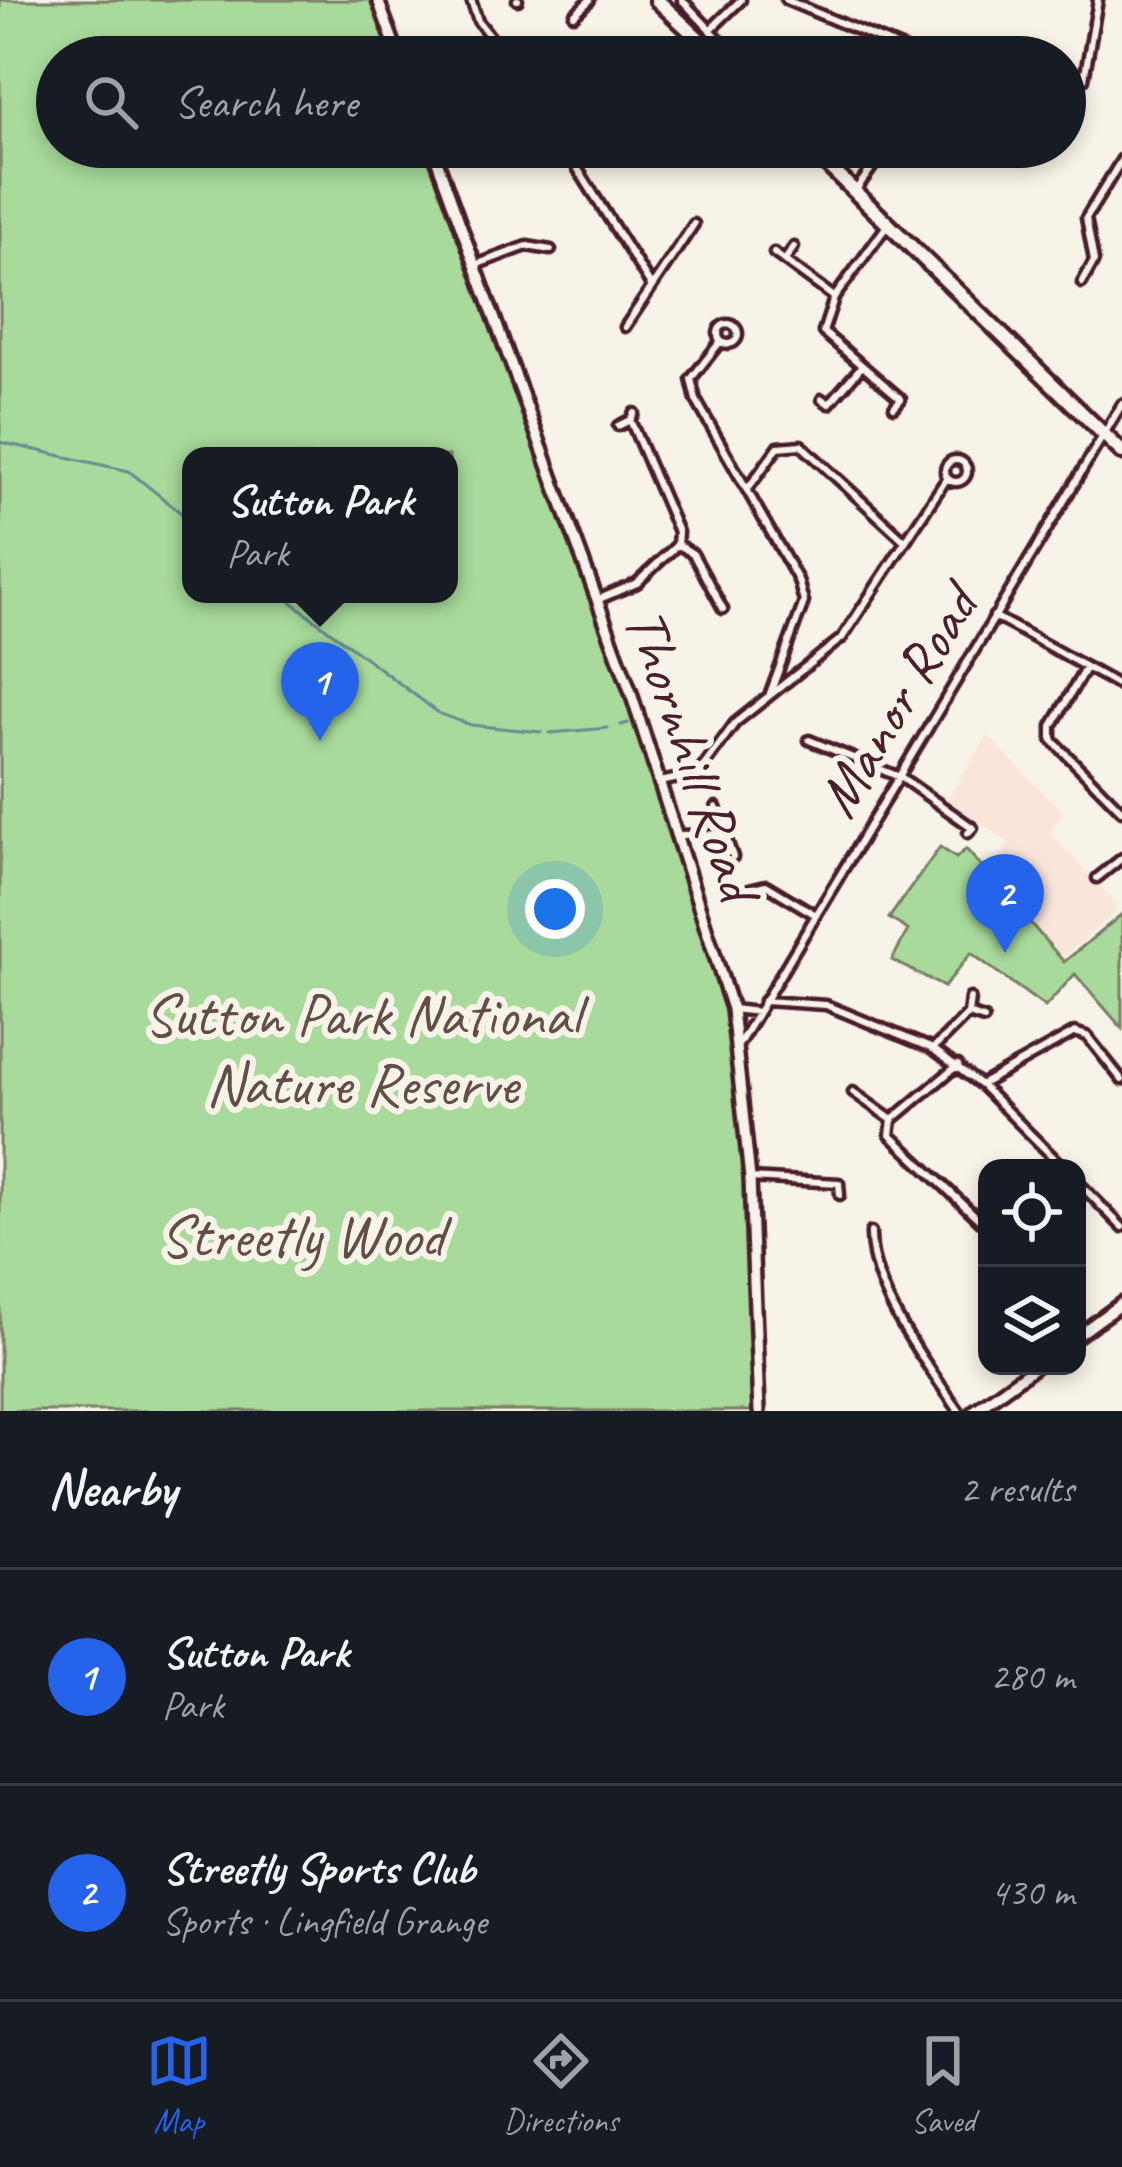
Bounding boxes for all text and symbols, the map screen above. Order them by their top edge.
search box [36,36,1086,168]
icon: search [78,69,144,135]
text: Search here [174,74,357,131]
popup [182,447,458,603]
text: Sutton Park [227,472,413,529]
text: Park [227,529,288,578]
street label: Manor Road [799,566,999,830]
street label: Thornhill Road [607,598,780,917]
pin: 1 [281,642,359,741]
pin: 2 [966,854,1044,953]
your location [525,879,585,939]
park label: Sutton Park National Nature Reserve [144,977,590,1122]
map controls [978,1159,1086,1375]
button: locate [978,1159,1086,1267]
park label: Streetly Wood [160,1198,453,1274]
button: layers [978,1267,1086,1375]
text: Nearby [48,1457,176,1521]
text: 2 results [960,1465,1074,1514]
text: Sutton Park [162,1624,349,1681]
text: 1 [78,1652,96,1701]
text: 280 m [990,1652,1074,1701]
text: Park [162,1681,224,1730]
text: Streetly Sports Club [162,1840,475,1897]
text: 2 [78,1868,96,1917]
text: 430 m [990,1868,1074,1917]
text: Sports · Lingfield Grange [162,1897,487,1946]
tab: Map [146,2028,212,2142]
tab: Directions [504,2028,618,2142]
tab: Saved [910,2028,976,2142]

